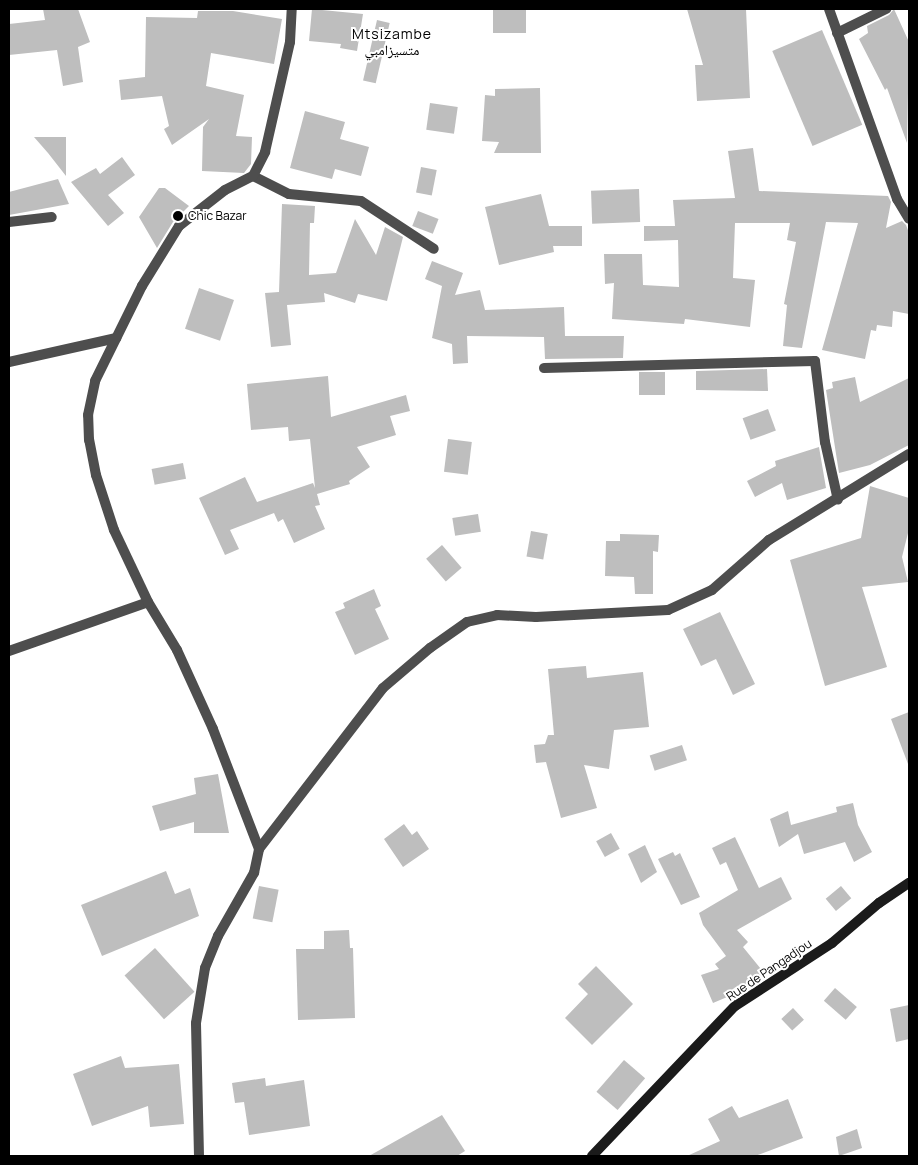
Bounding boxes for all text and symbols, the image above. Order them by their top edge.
district label: Mtsizambe متسيزامبي [351,26,433,58]
place label: Chic Bazar [188,209,247,223]
marker: Chic Bazar [172,210,184,222]
street label: Rue de Pangadjou [724,936,814,1004]

